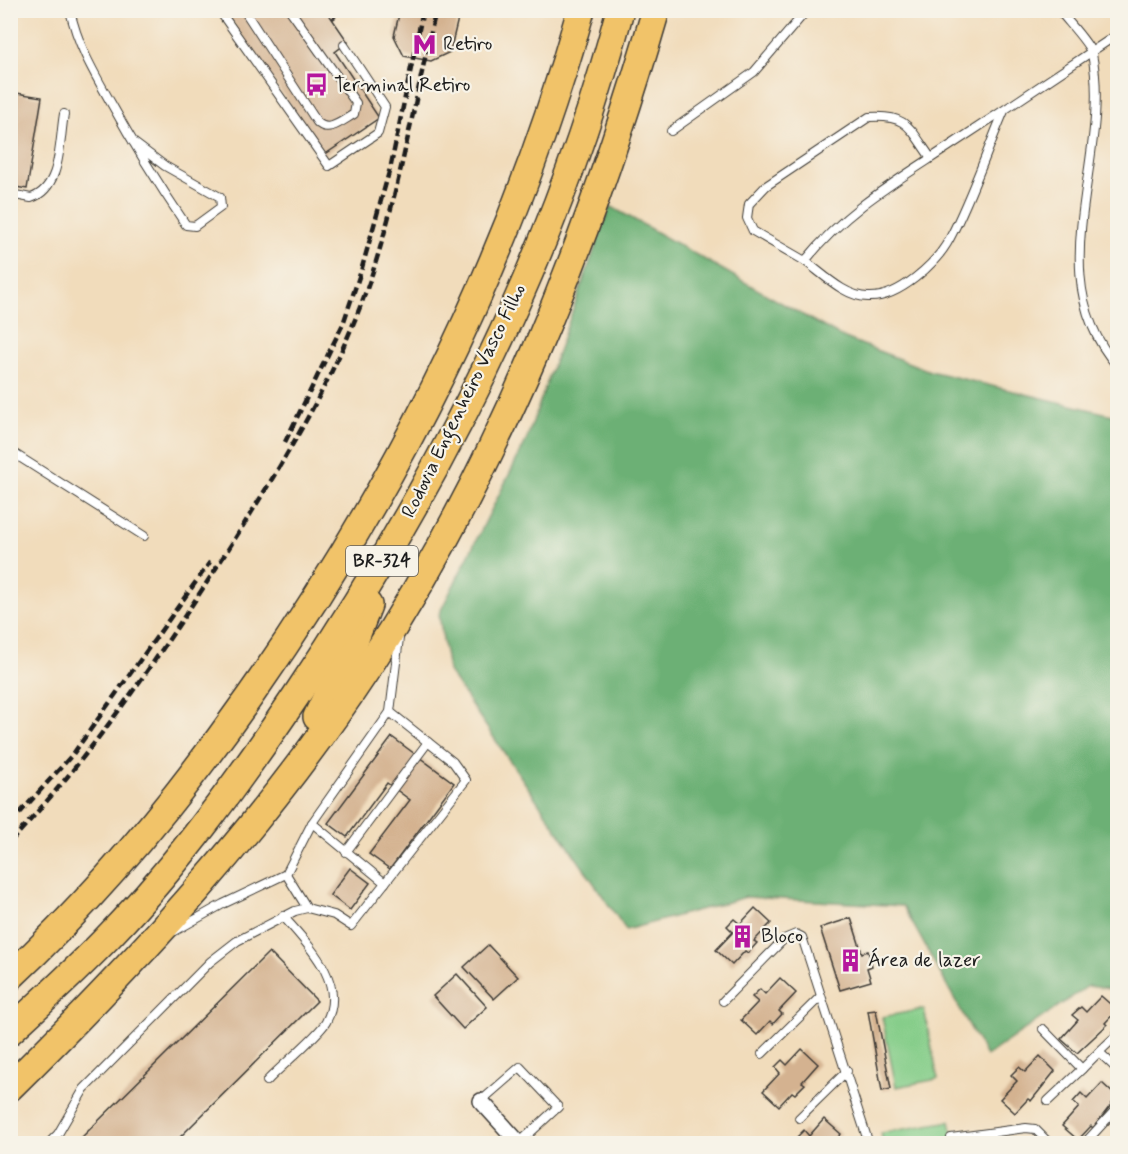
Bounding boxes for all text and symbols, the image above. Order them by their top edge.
metro station icon: Retiro [412,31,438,57]
place label: Retiro [443,31,493,58]
bus stop icon: Terminal Retiro [303,72,329,98]
place label: Terminal Retiro [334,72,470,99]
street label: Rodovia Engenheiro Vasco Filho [395,279,534,523]
road number: BR-324 [346,546,418,576]
building icon: Bloco [730,923,756,949]
place label: Bloco [761,923,803,950]
building icon: Área de lazer [837,947,863,973]
place label: Área de lazer [868,947,981,974]

